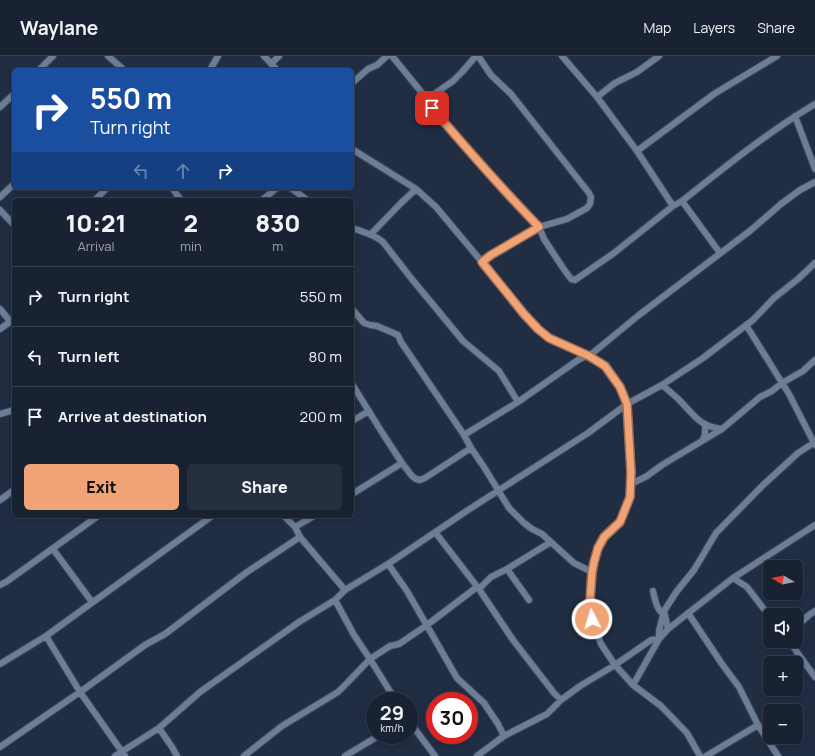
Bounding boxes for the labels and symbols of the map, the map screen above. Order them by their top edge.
pin [415,91,449,125]
north arrow [763,560,803,600]
position arrow [571,598,613,640]
speed limit sign: 30 [426,692,478,744]

